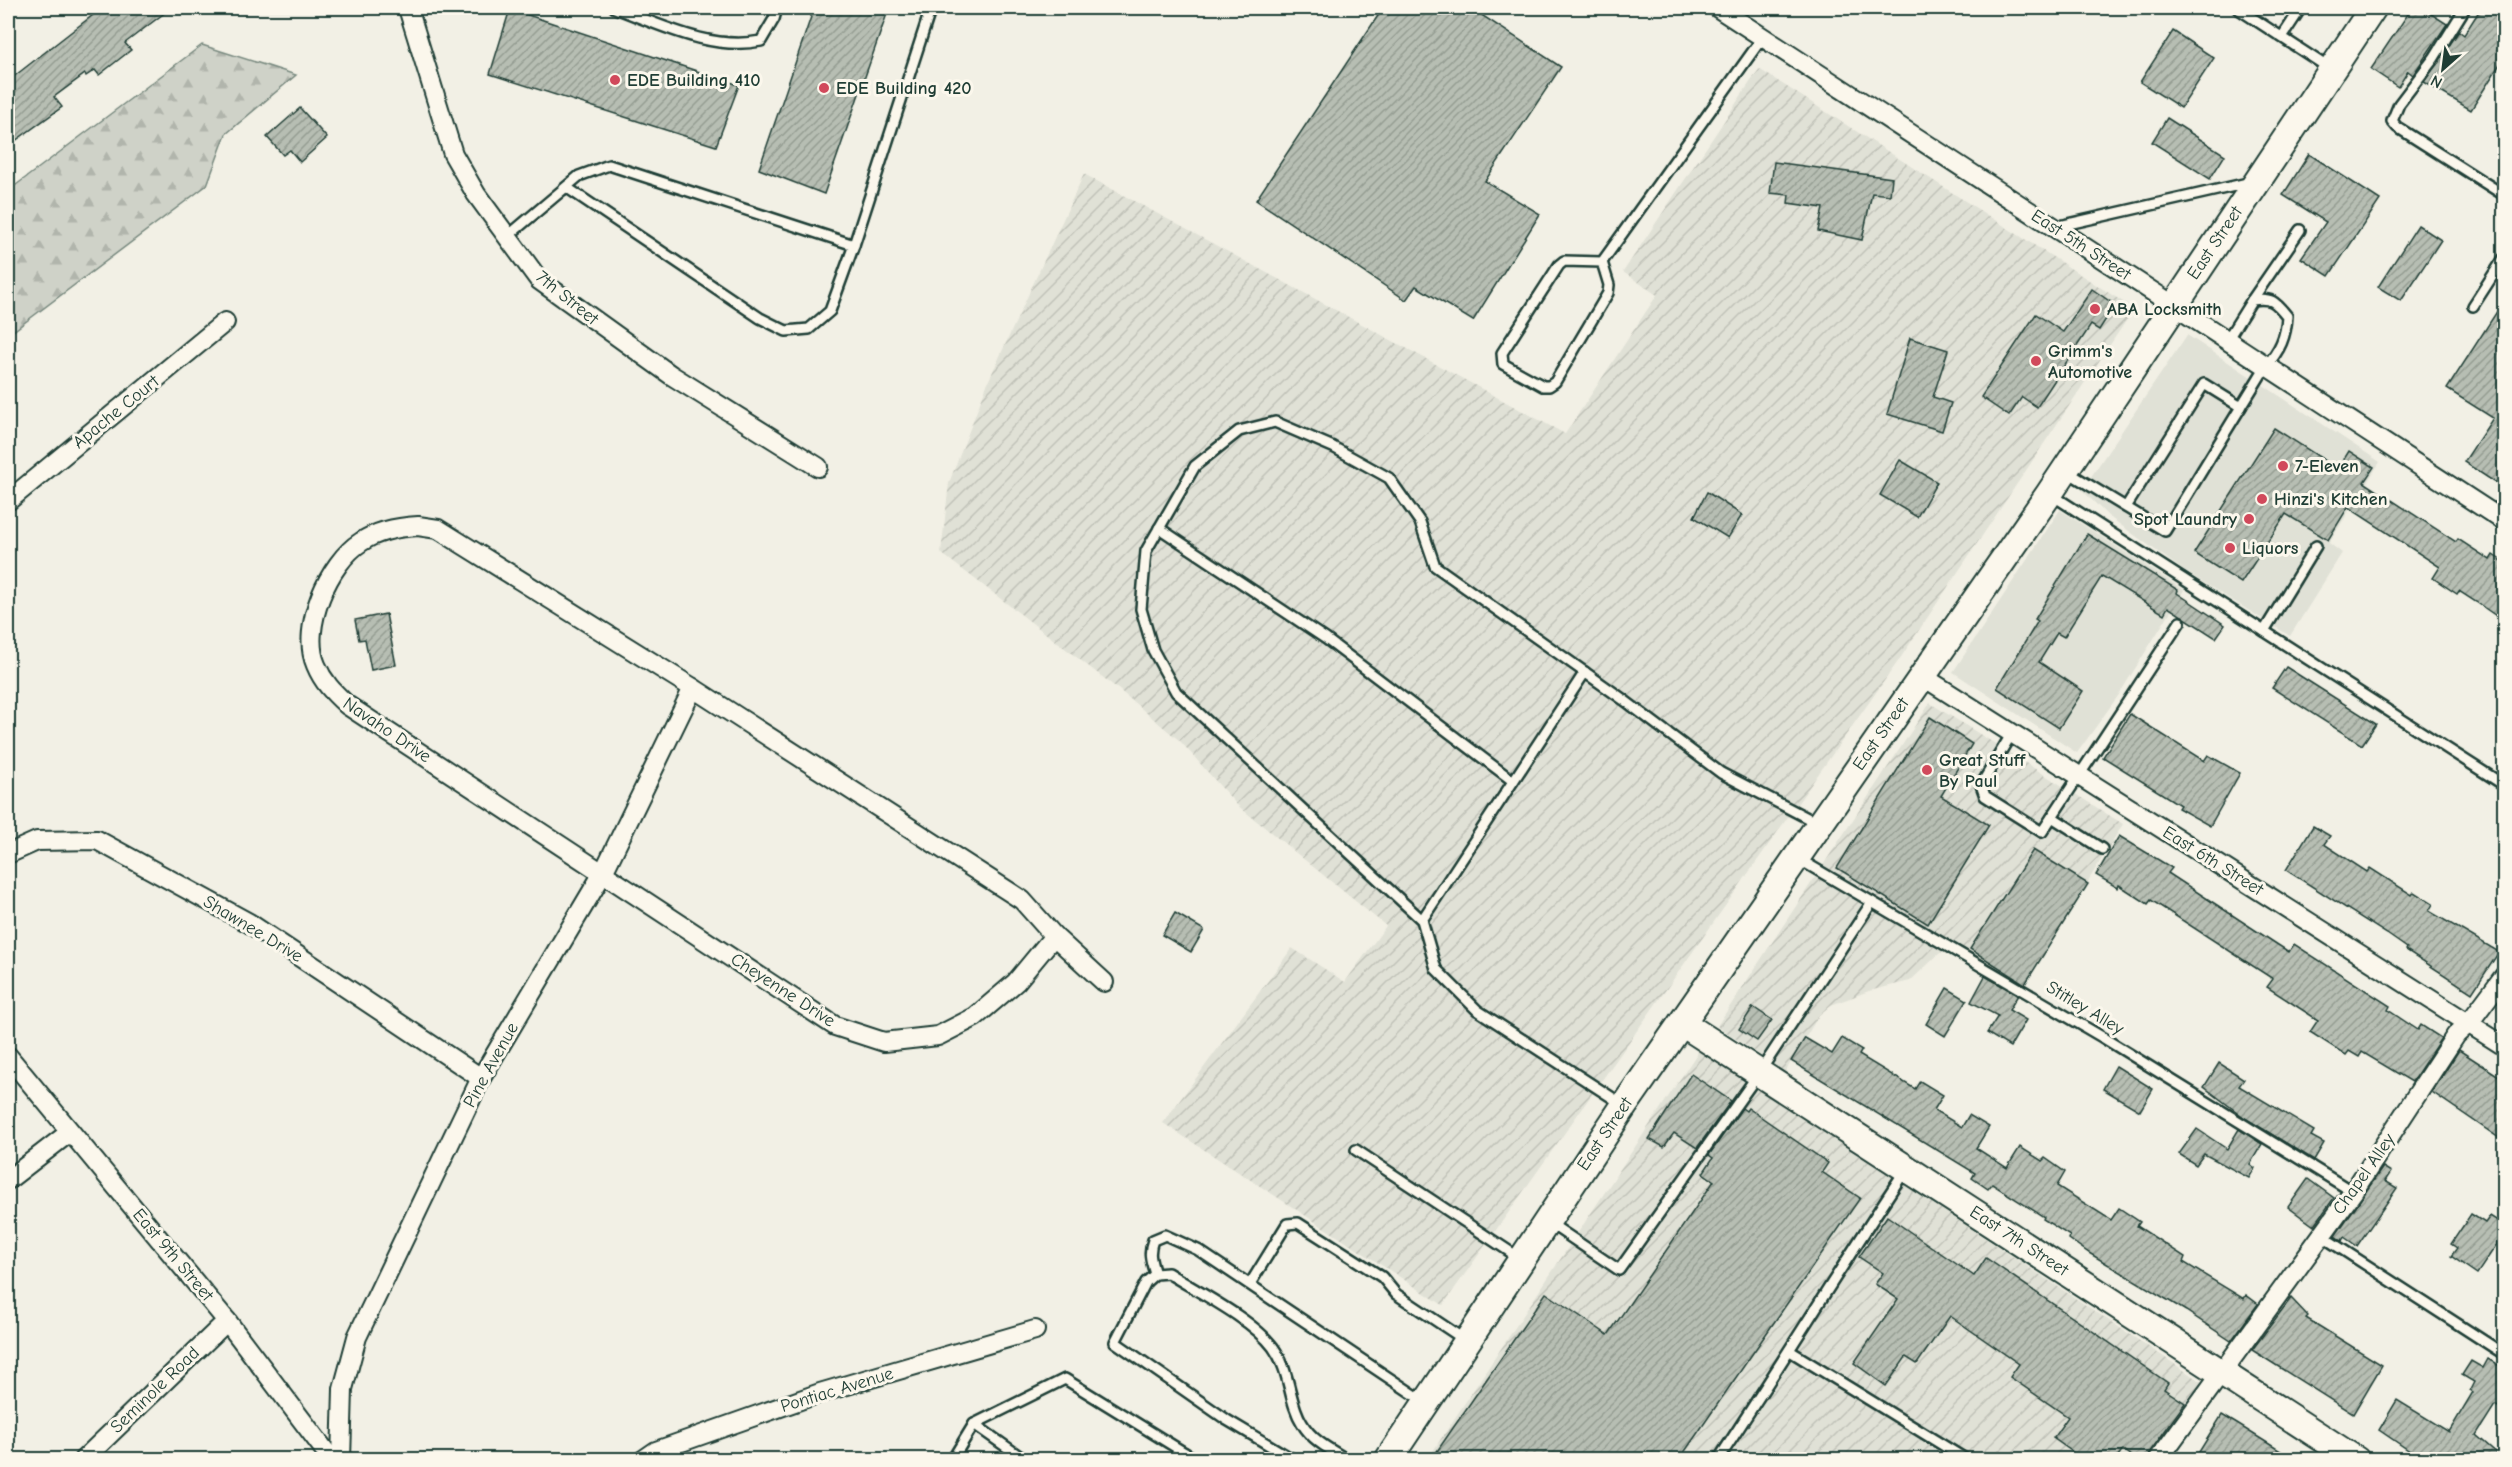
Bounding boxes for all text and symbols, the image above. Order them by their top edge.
north arrow [2413,39,2473,99]
place label: EDE Building 410 [627,70,761,91]
text: N [2428,71,2445,92]
marker: EDE Building 410 [608,73,622,87]
place label: EDE Building 420 [836,78,971,99]
marker: EDE Building 420 [817,81,831,95]
street label: East Street [2183,202,2248,284]
street label: East 5th Street [2027,205,2135,285]
street label: 7th Street [531,266,603,330]
place label: ABA Locksmith [2107,299,2222,320]
marker: ABA Locksmith [2088,302,2102,316]
place label: Grimm's Automotive [2048,341,2132,383]
marker: Grimm's Automotive [2029,354,2043,368]
street label: Apache Court [69,370,164,453]
place label: 7-Eleven [2295,456,2359,477]
marker: 7-Eleven [2276,459,2290,473]
place label: Hinzi's Kitchen [2274,489,2387,510]
marker: Hinzi's Kitchen [2255,492,2269,506]
place label: Spot Laundry [2134,509,2238,530]
marker: Spot Laundry [2242,512,2256,526]
place label: Liquors [2242,538,2299,559]
marker: Liquors [2223,541,2237,555]
street label: Navaho Drive [339,693,435,767]
street label: East Street [1848,693,1914,774]
place label: Great Stuff By Paul [1939,750,2027,792]
marker: Great Stuff By Paul [1920,763,1934,777]
street label: East 6th Street [2159,822,2268,901]
street label: Shawnee Drive [199,891,307,967]
street label: Cheyenne Drive [727,948,839,1032]
street label: Stitley Alley [2042,977,2128,1040]
street label: Pine Avenue [459,1019,523,1111]
street label: East Street [1573,1093,1638,1175]
street label: Chapel Alley [2328,1129,2400,1218]
street label: East 7th Street [1966,1201,2073,1281]
street label: East 9th Street [128,1204,218,1306]
street label: Seminole Road [106,1342,204,1438]
street label: Pontiac Avenue [778,1363,896,1417]

